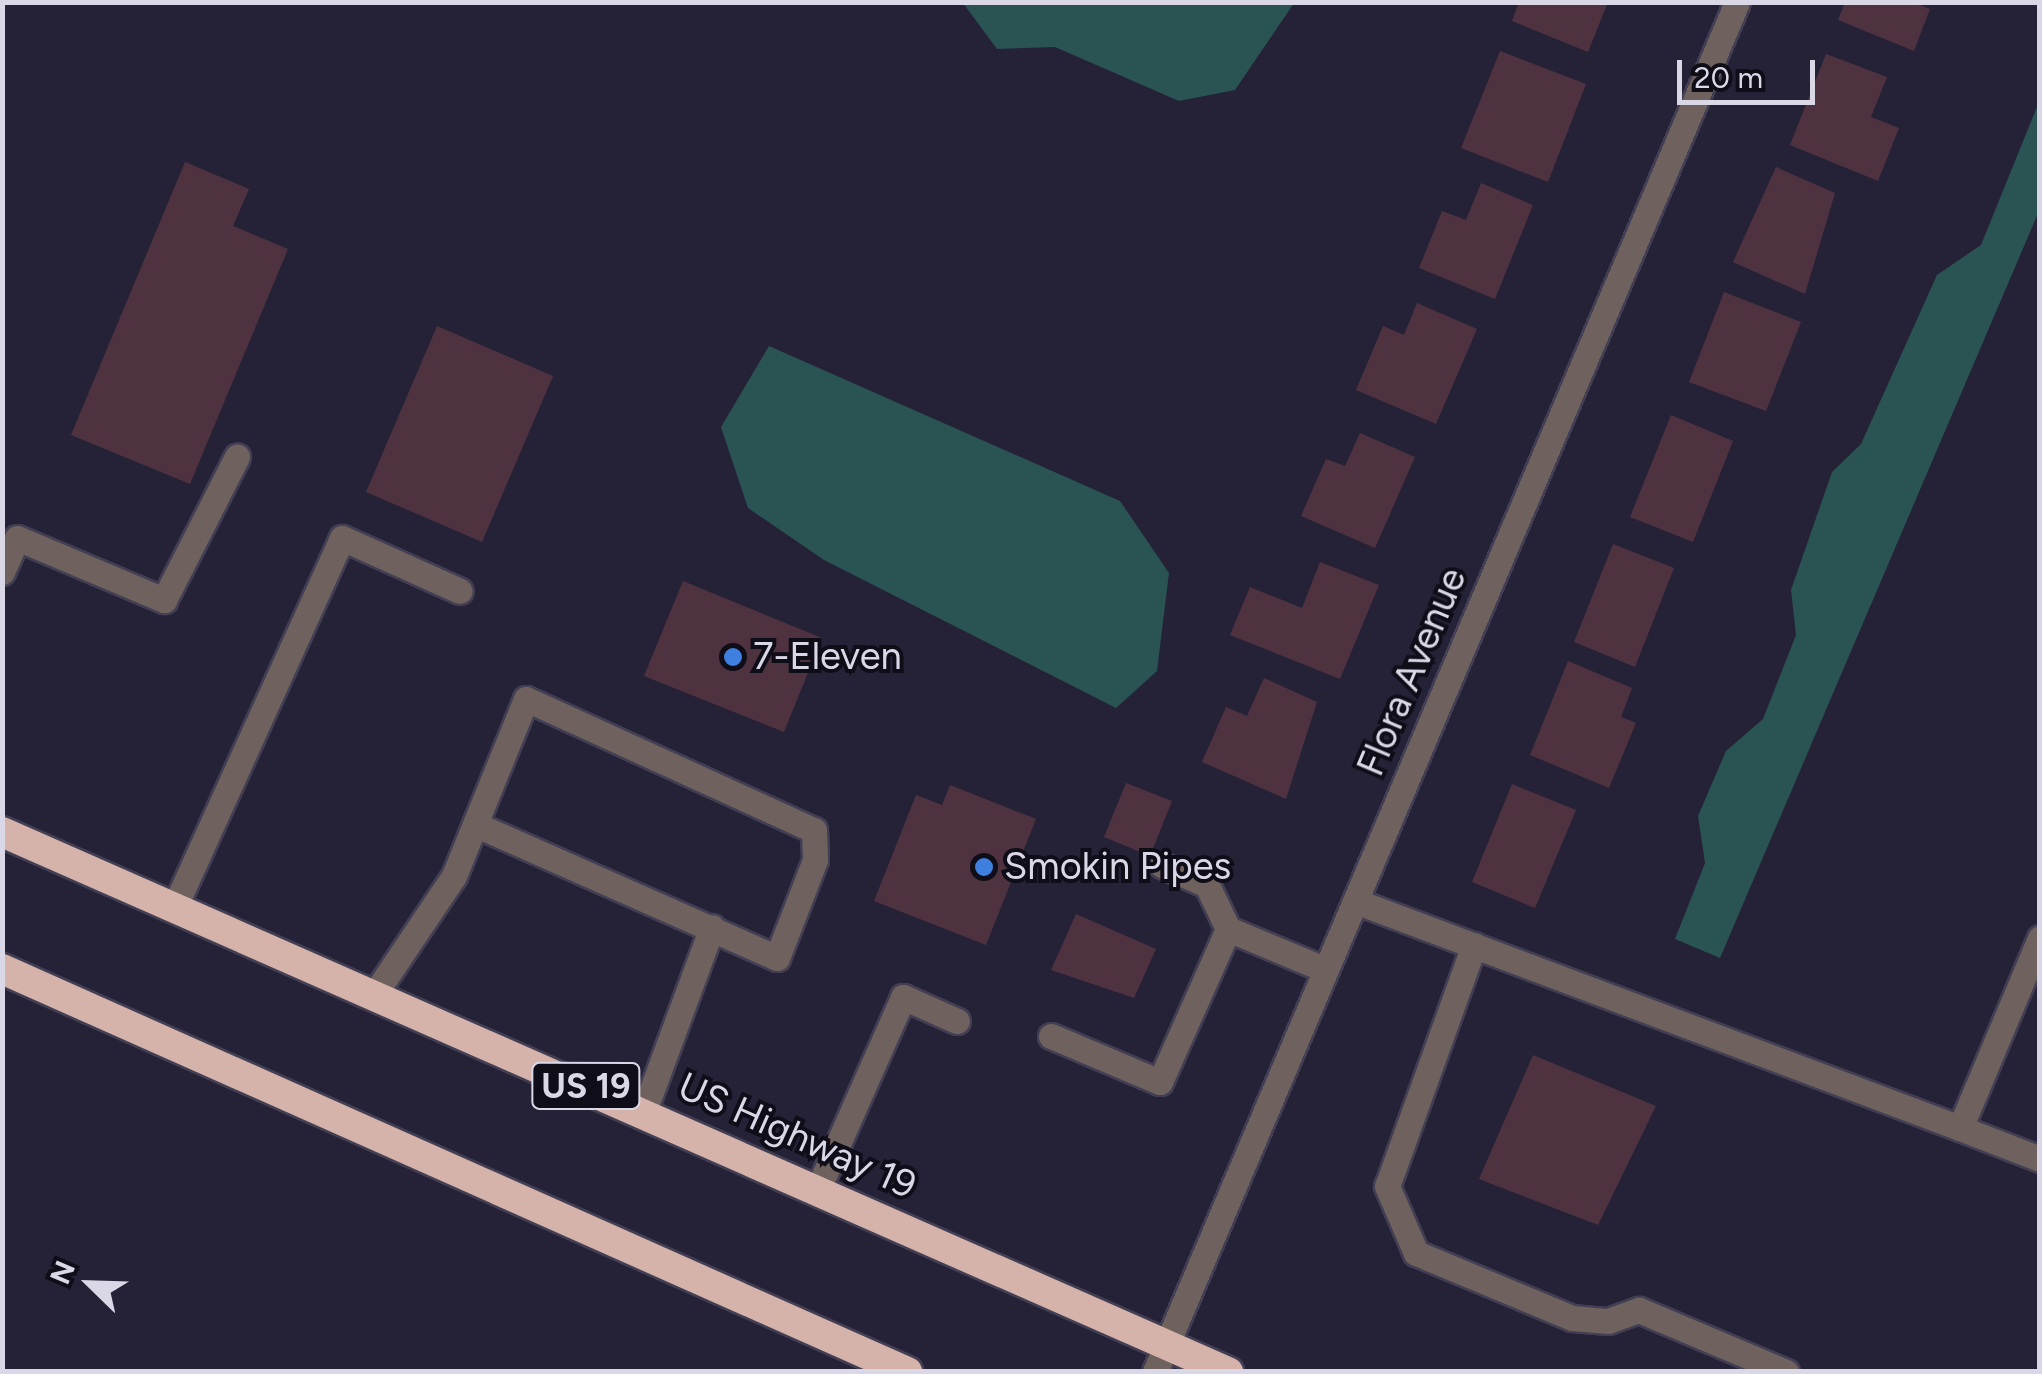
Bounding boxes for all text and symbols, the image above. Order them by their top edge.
scale bar [1682,40,1820,102]
text: 20 m [1694,59,1763,96]
street label: Flora Avenue [1348,561,1476,783]
place label: 7-Eleven [753,634,902,680]
marker: 7-Eleven [722,646,744,668]
place label: Smokin Pipes [1004,844,1231,890]
marker: Smokin Pipes [973,856,995,878]
road number: US 19 [531,1056,641,1116]
street label: US Highway 19 [671,1063,923,1209]
north arrow [40,1234,140,1334]
text: N [43,1256,82,1289]

